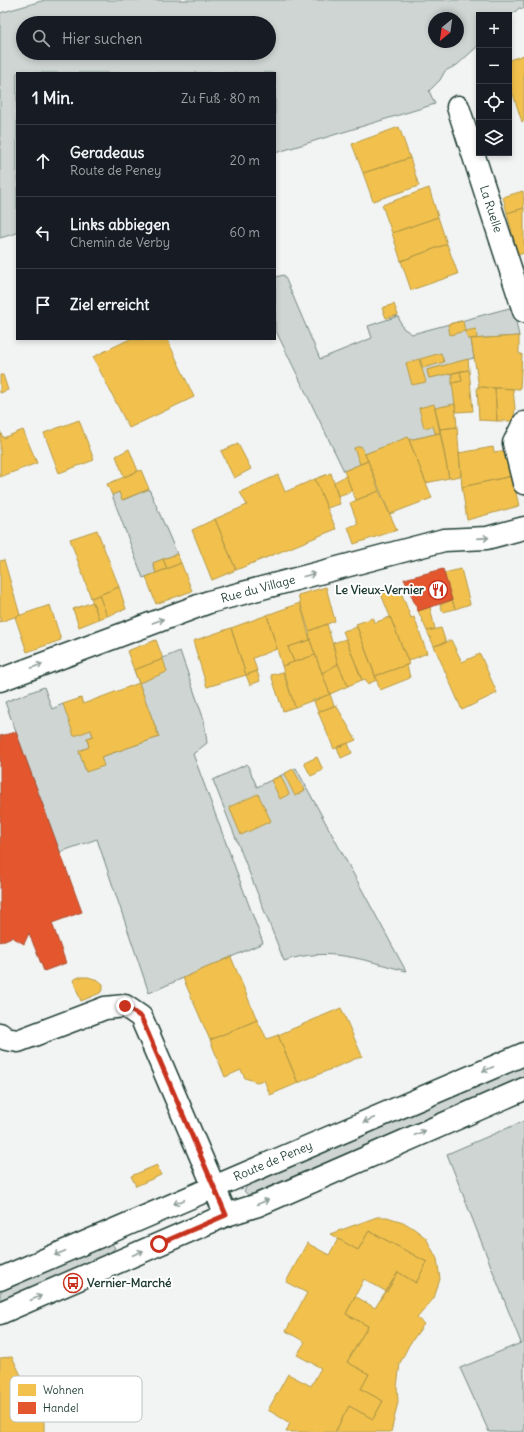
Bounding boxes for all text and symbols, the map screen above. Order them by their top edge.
north arrow [428,12,464,48]
map controls [476,12,512,156]
button: + [476,12,512,48]
search box [16,16,276,60]
icon: search [30,27,52,49]
text: Hier suchen [62,29,142,48]
button: − [476,48,512,84]
button: locate [476,84,512,120]
text: 1 Min. [32,87,74,109]
text: Zu Fuß · 80 m [181,90,260,107]
button: layers [476,120,512,156]
text: Geradeaus [70,143,144,162]
icon: ahead [32,150,54,172]
text: 20 m [230,152,260,169]
text: Route de Peney [70,162,161,179]
street label: La Ruelle [477,183,506,234]
text: Links abbiegen [70,215,170,234]
icon: left [32,222,54,244]
text: 60 m [229,224,260,241]
text: Chemin de Verby [70,234,170,251]
icon: arrive [32,294,54,316]
text: Ziel erreicht [70,295,149,314]
one-way arrow [476,535,489,542]
street label: Rue du Village [219,571,297,606]
one-way arrow [303,571,316,578]
restaurant icon: Le Vieux-Vernier [427,579,449,601]
place label: Le Vieux-Vernier [335,582,424,597]
one-way arrow [152,616,164,624]
one-way arrow [30,662,42,670]
route end [116,997,134,1015]
one-way arrow [483,1066,495,1073]
one-way arrow [363,1117,375,1124]
one-way arrow [414,1129,426,1136]
street label: Route de Peney [231,1137,315,1184]
one-way arrow [257,1198,269,1206]
one-way arrow [174,1199,186,1206]
route start [150,1235,168,1253]
one-way arrow [131,1248,143,1256]
one-way arrow [54,1250,66,1257]
bus stop icon: Vernier-Marché [62,1272,84,1294]
place label: Vernier-Marché [87,1275,172,1290]
one-way arrow [30,1294,42,1301]
legend [10,1376,142,1422]
text: Wohnen [43,1383,84,1397]
text: Handel [43,1401,78,1415]

